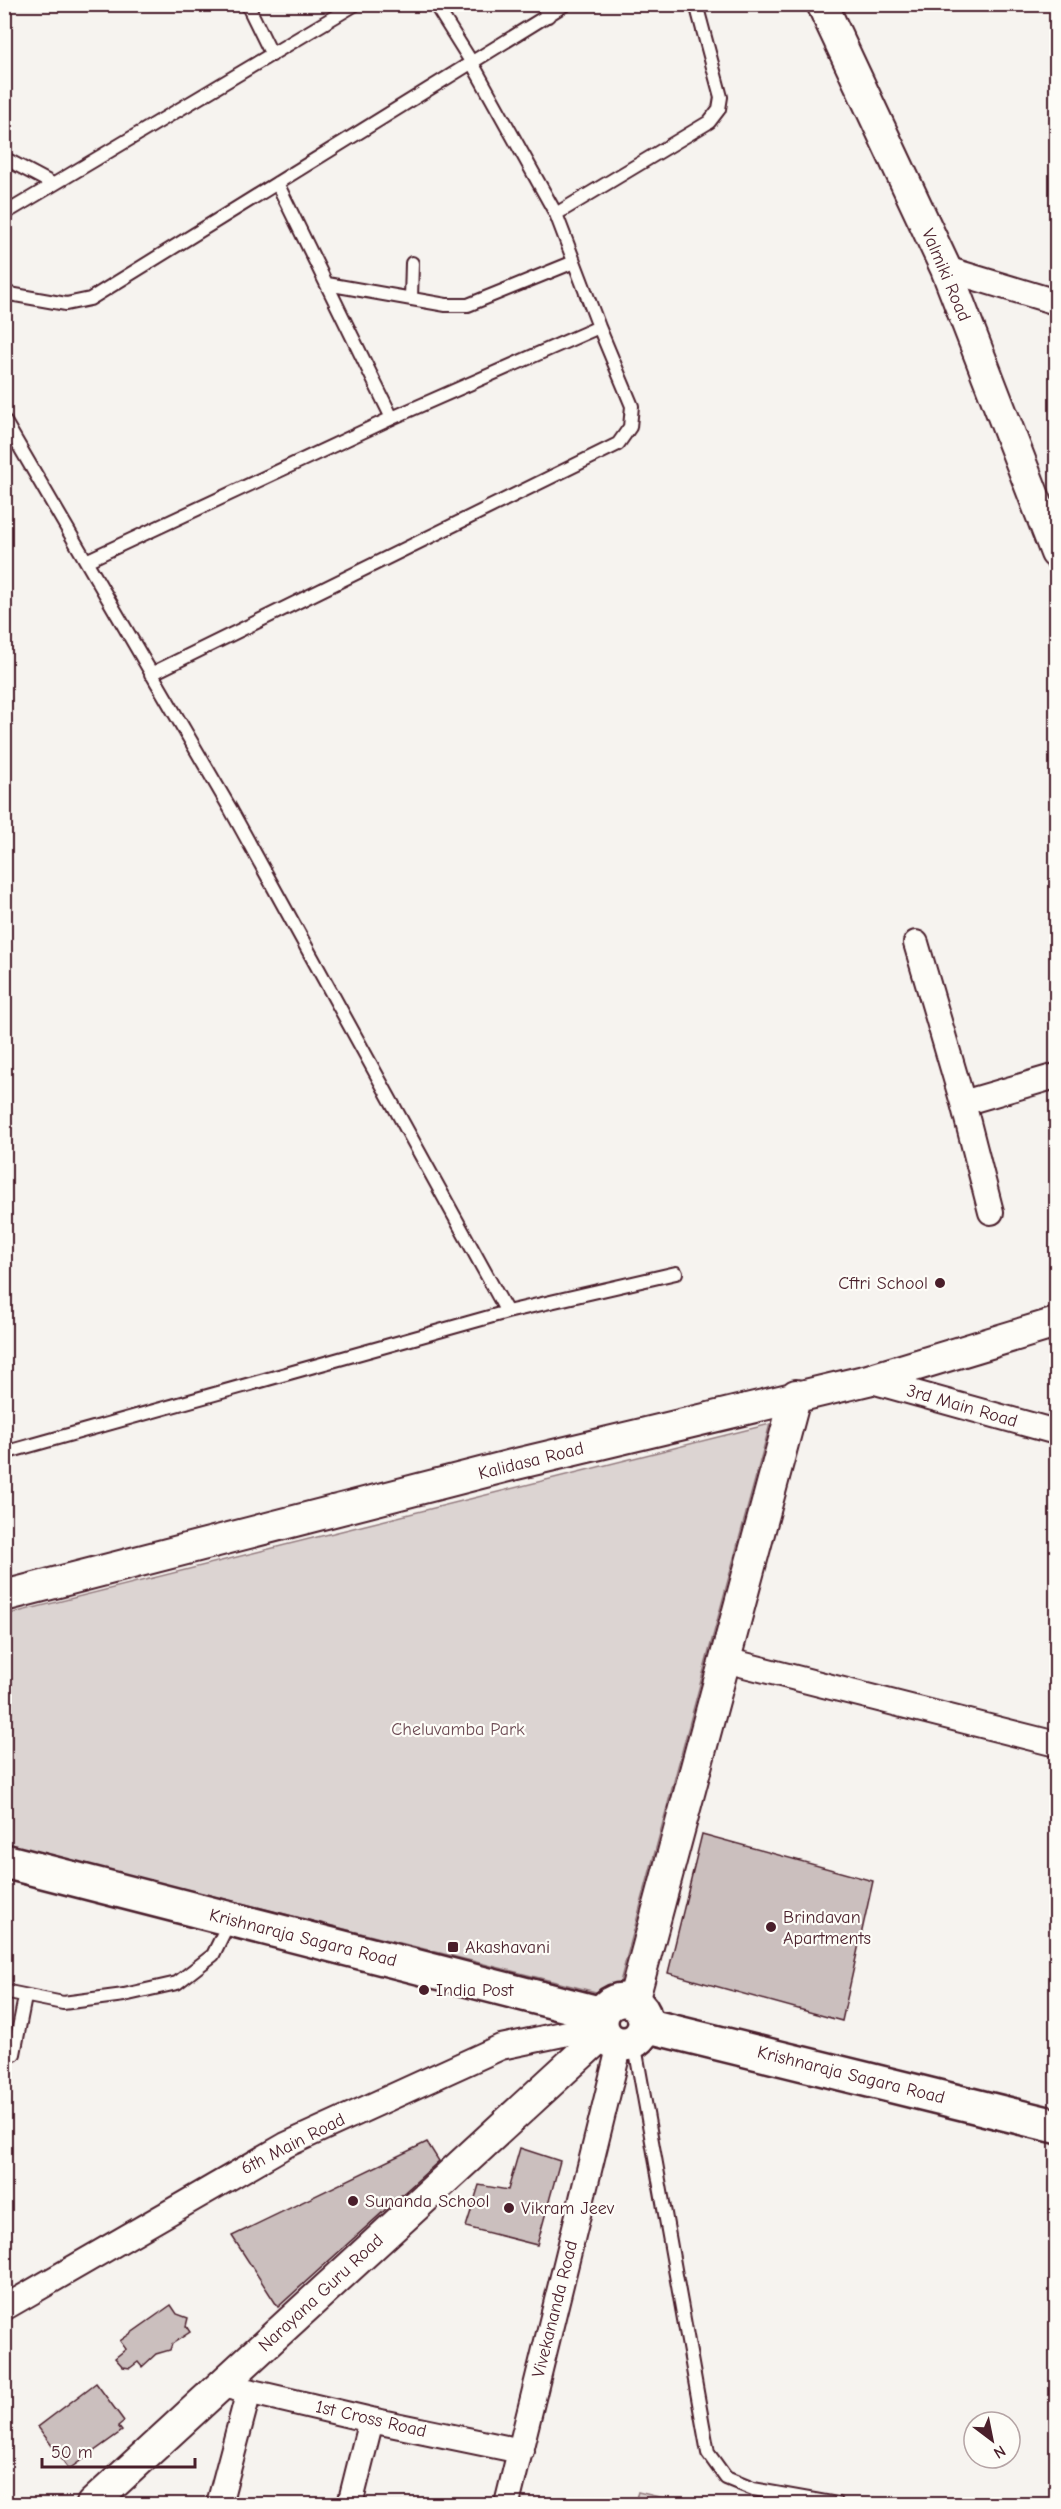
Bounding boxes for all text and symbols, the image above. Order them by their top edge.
street label: Valmiki Road [917,226,975,324]
place label: Cftri School [838,1273,928,1294]
marker: Cftri School [933,1276,947,1290]
street label: 3rd Main Road [904,1380,1020,1432]
street label: Kalidasa Road [476,1438,586,1484]
park label: Cheluvamba Park [391,1719,525,1740]
street label: Krishnaraja Sagara Road [207,1905,399,1971]
place label: Brindavan Apartments [783,1907,871,1949]
marker: Brindavan Apartments [764,1920,778,1934]
place label: Akashavani [465,1937,550,1958]
marker: Akashavani [446,1940,460,1954]
place label: India Post [436,1980,514,2001]
marker: India Post [417,1983,431,1997]
street label: Krishnaraja Sagara Road [755,2042,947,2108]
street label: 6th Main Road [238,2109,348,2179]
place label: Sunanda School [365,2191,489,2212]
marker: Sunanda School [346,2194,360,2208]
place label: Vikram Jeev [521,2198,615,2219]
marker: Vikram Jeev [502,2201,516,2215]
street label: Narayana Guru Road [254,2230,388,2356]
street label: Vivekananda Road [528,2238,582,2380]
street label: 1st Cross Road [314,2396,428,2442]
north arrow [962,2410,1022,2470]
scale bar [42,2431,195,2469]
text: N [990,2441,1009,2462]
text: 50 m [51,2442,93,2463]

